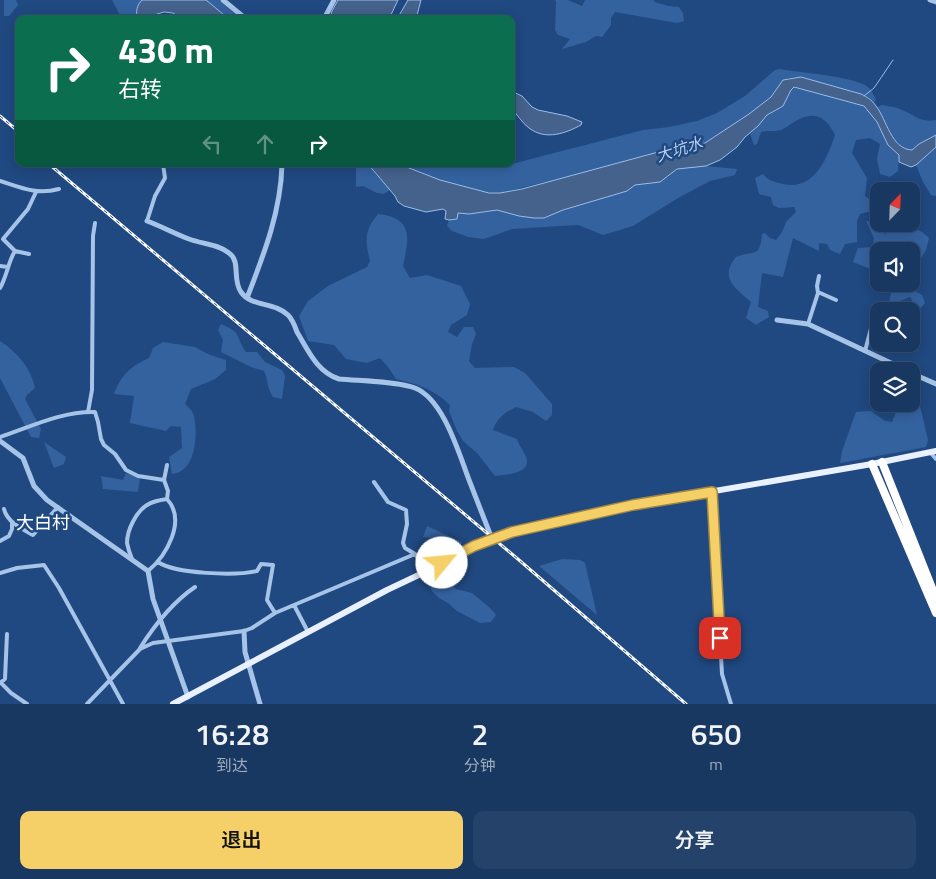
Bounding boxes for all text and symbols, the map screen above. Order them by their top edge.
text: 430 m [118,23,214,77]
icon: right [35,35,100,100]
text: 右转 [118,72,162,106]
icon: left [198,130,226,158]
icon: ahead [251,130,279,158]
icon: right [304,130,332,158]
water label: 大坑水 [652,130,706,168]
north arrow [870,182,920,232]
map controls [870,182,920,412]
button: sound [870,242,920,292]
button: search [870,302,920,352]
button: layers [870,362,920,412]
district label: 大白村 [16,509,70,536]
position arrow [415,536,467,588]
pin [699,617,741,659]
icon: arrive [706,624,734,652]
text: 16:28 [195,711,269,757]
text: 2 [472,711,488,757]
text: 650 [691,711,741,757]
text: m [709,752,723,776]
text: 到达 [216,753,248,777]
text: 分钟 [464,753,496,777]
button: 退出 [20,811,463,869]
button: 分享 [473,811,916,869]

